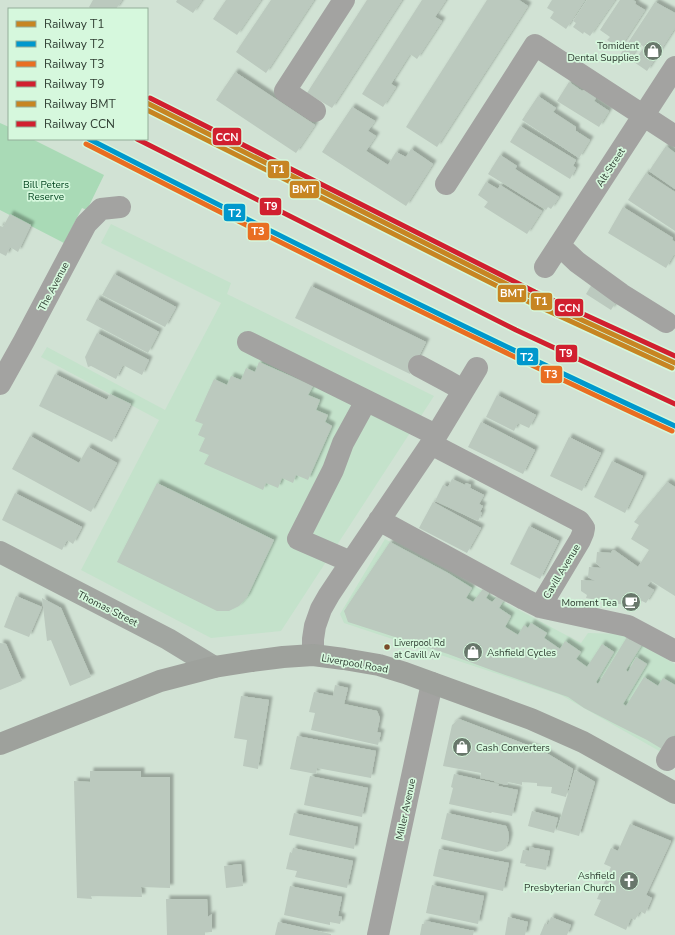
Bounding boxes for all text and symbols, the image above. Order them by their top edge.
legend [8,8,148,140]
text: Railway T1 [44,16,105,32]
text: Railway T2 [44,36,105,52]
place label: Tomident Dental Supplies [567,39,639,65]
shop icon: Tomident Dental Supplies [642,40,664,62]
text: Railway T3 [44,56,105,72]
text: Railway T9 [44,76,105,92]
text: Railway BMT [44,96,116,112]
text: Railway CCN [44,116,115,132]
line badge: CCN [212,127,242,146]
text: CCN [216,130,238,145]
street label: Alt Street [593,145,629,190]
line badge: T1 [267,160,290,179]
text: T1 [271,162,285,177]
park label: Bill Peters Reserve [23,178,69,204]
line badge: BMT [289,180,320,199]
text: BMT [292,182,316,197]
line badge: T9 [259,197,282,216]
text: T9 [264,199,278,214]
line badge: T2 [223,203,246,222]
text: T2 [228,206,242,221]
line badge: T3 [247,222,270,241]
text: T3 [251,224,265,239]
street label: The Avenue [35,260,73,313]
line badge: BMT [497,284,527,303]
text: BMT [500,286,524,301]
line badge: T1 [530,292,553,311]
text: T1 [534,294,548,309]
line badge: CCN [554,298,584,317]
text: CCN [558,301,580,316]
line badge: T9 [555,344,578,363]
text: T9 [559,346,573,361]
line badge: T2 [516,347,539,366]
text: T2 [520,350,534,365]
line badge: T3 [540,365,563,384]
text: T3 [544,367,558,382]
street label: Cavill Avenue [540,541,584,602]
street label: Thomas Street [75,588,140,630]
cafe icon: Moment Tea [620,591,642,613]
place label: Moment Tea [561,596,617,610]
place label: Liverpool Rd at Cavill Av [394,637,445,661]
shop icon: Ashfield Cycles [462,641,484,663]
marker: Liverpool Rd at Cavill Av [382,642,392,652]
place label: Ashfield Cycles [487,646,556,660]
street label: Liverpool Road [320,651,389,677]
shop icon: Cash Converters [451,736,473,758]
place label: Cash Converters [476,741,550,755]
street label: Miller Avenue [393,777,419,841]
place label: Ashfield Presbyterian Church [524,869,615,895]
church icon: Ashfield Presbyterian Church [618,870,640,892]

